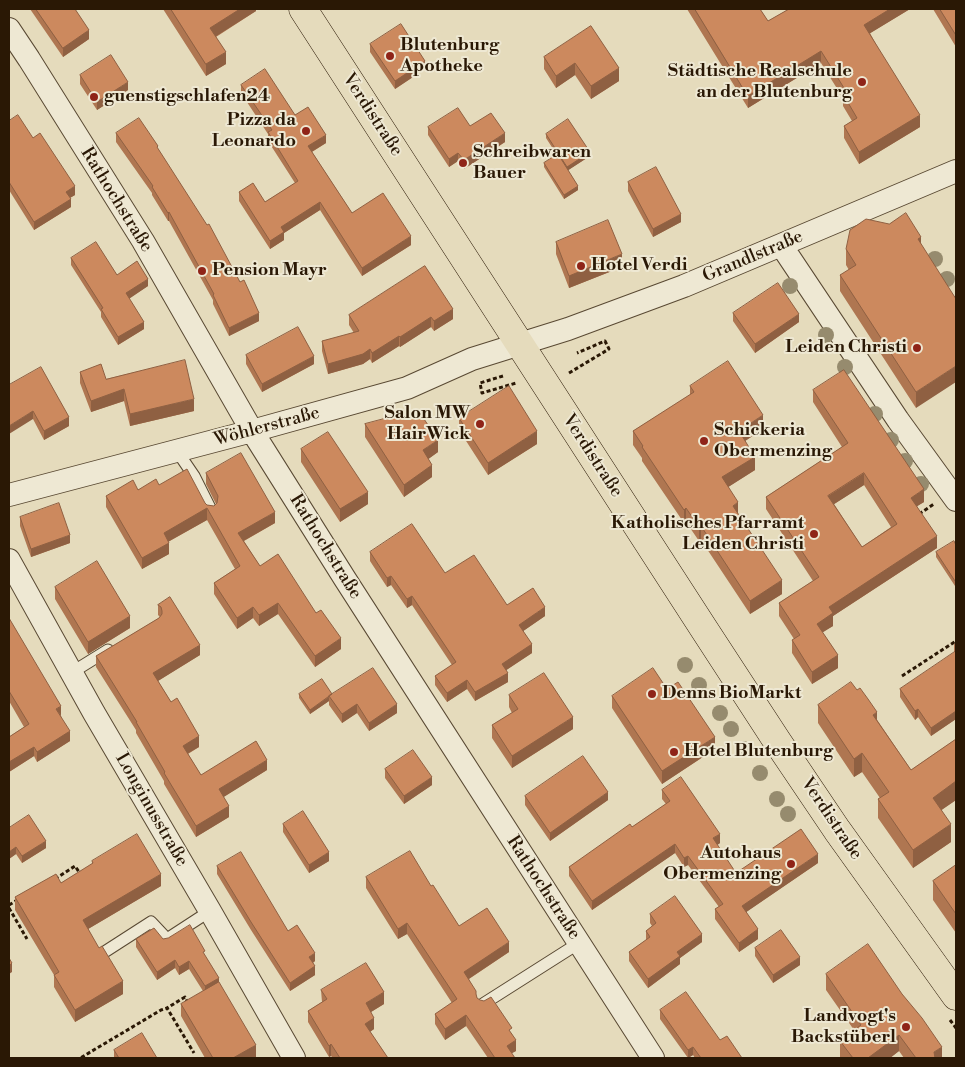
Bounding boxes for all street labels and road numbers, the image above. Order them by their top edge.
street label: Verdistraße [337,69,407,161]
street label: Rathochstraße [75,144,157,256]
street label: Grandlstraße [700,226,806,288]
street label: Wöhlerstraße [212,403,322,451]
street label: Verdistraße [557,410,627,502]
street label: Rathochstraße [284,491,366,603]
street label: Longinusstraße [110,749,192,871]
street label: Verdistraße [796,774,866,864]
street label: Rathochstraße [501,832,585,944]

